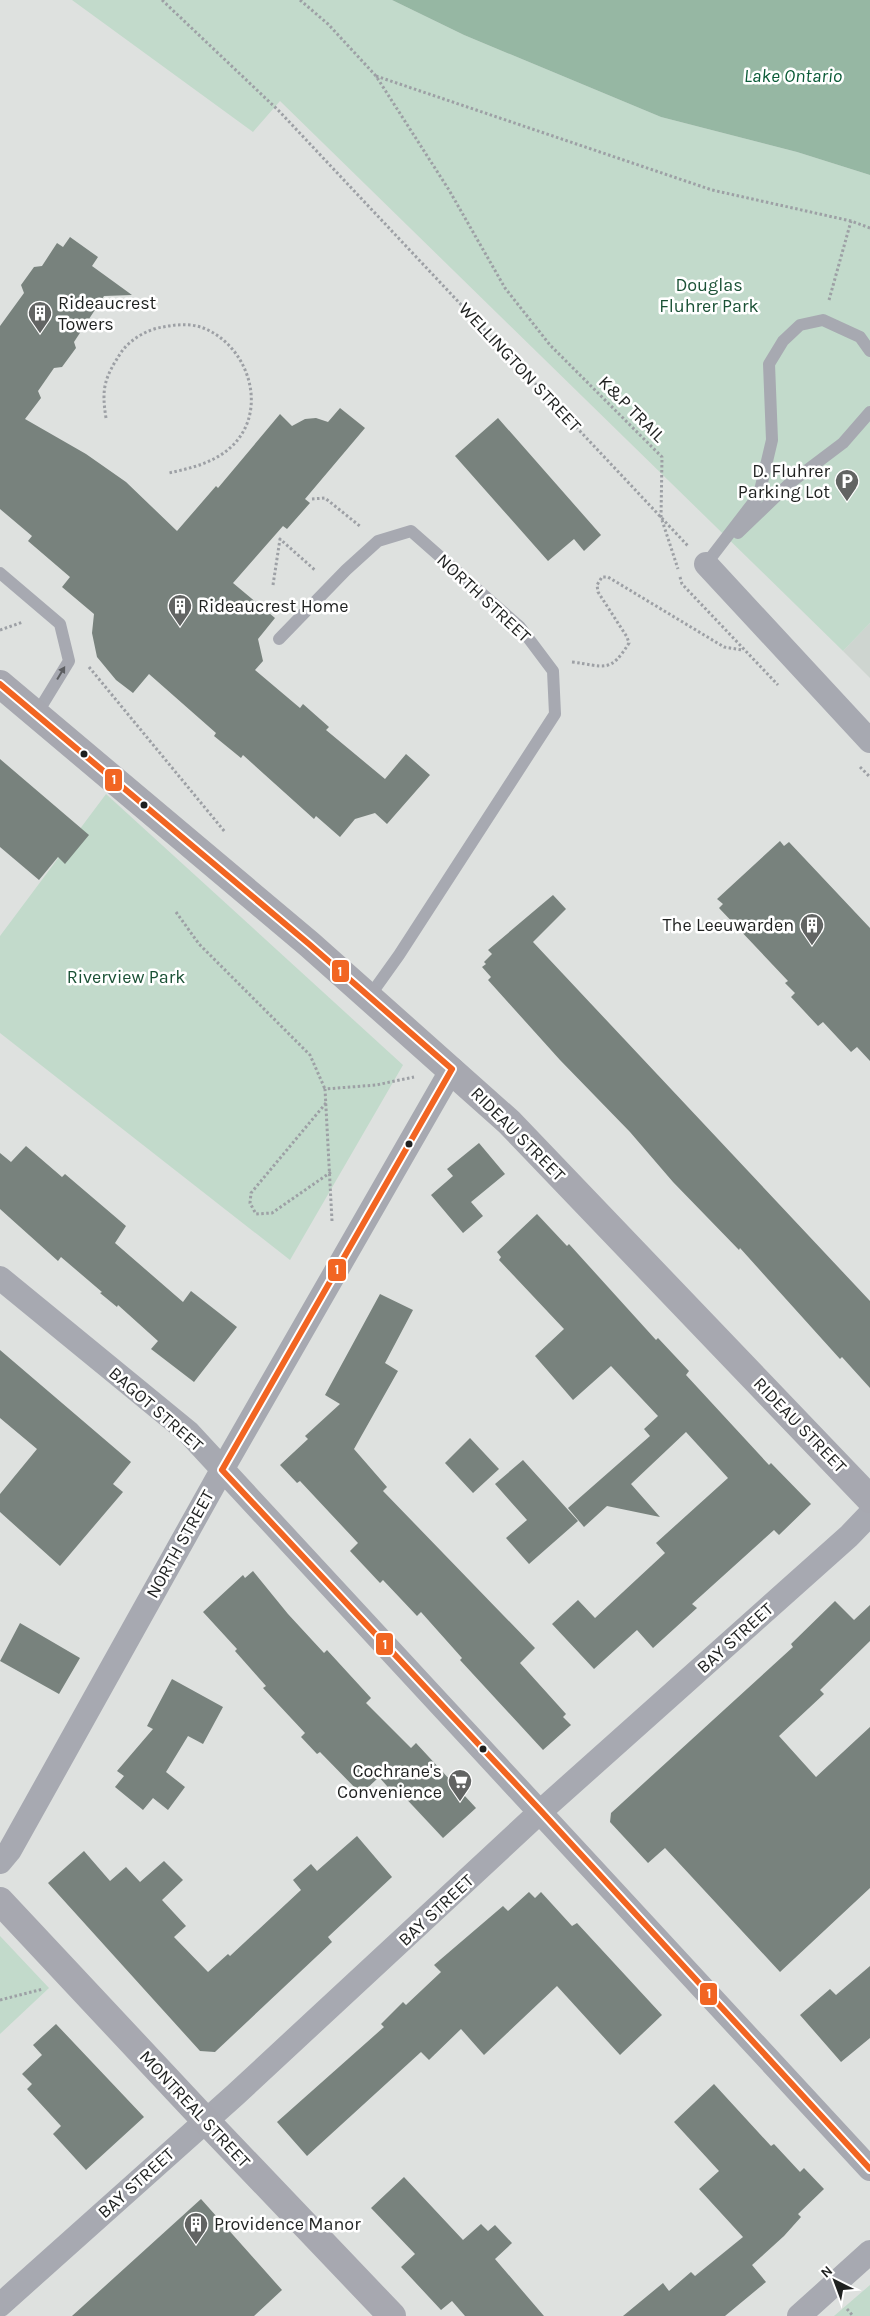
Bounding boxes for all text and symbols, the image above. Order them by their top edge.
water label: Lake Ontario [744,65,843,87]
park label: Douglas Fluhrer Park [659,274,759,317]
place label: Rideaucrest Towers [58,292,157,335]
street label: WELLINGTON STREET [454,298,586,436]
building icon: Rideaucrest Towers [27,300,53,334]
street label: K&P TRAIL [594,371,670,447]
place label: D. Fluhrer Parking Lot [738,460,830,503]
parking icon: D. Fluhrer Parking Lot [834,468,860,502]
street label: NORTH STREET [432,549,536,647]
building icon: Rideaucrest Home [167,593,193,627]
place label: Rideaucrest Home [198,595,349,617]
one-way arrow [57,666,66,679]
unlabelled marker [79,749,89,759]
line badge: 1 [104,768,123,792]
text: 1 [112,771,117,788]
unlabelled marker [139,800,149,810]
building icon: The Leeuwarden [799,912,825,946]
place label: The Leeuwarden [663,914,794,936]
line badge: 1 [331,959,350,983]
text: 1 [338,963,343,980]
park label: Riverview Park [67,966,185,988]
street label: RIDEAU STREET [466,1082,570,1186]
unlabelled marker [404,1139,414,1149]
line badge: 1 [327,1258,347,1282]
text: 1 [335,1261,340,1278]
street label: BAGOT STREET [104,1362,208,1456]
street label: RIDEAU STREET [749,1373,851,1477]
street label: NORTH STREET [141,1486,219,1602]
street label: BAY STREET [692,1598,778,1678]
line badge: 1 [375,1632,394,1656]
text: 1 [383,1636,388,1653]
unlabelled marker [478,1744,488,1754]
place label: Cochrane's Convenience [337,1760,442,1803]
supermarket icon: Cochrane's Convenience [447,1768,473,1802]
street label: BAY STREET [394,1869,478,1951]
line badge: 1 [699,1982,718,2006]
text: 1 [707,1985,712,2002]
street label: MONTREAL STREET [135,2046,255,2172]
street label: BAY STREET [93,2143,179,2223]
building icon: Providence Manor [183,2211,209,2245]
place label: Providence Manor [214,2213,361,2235]
north arrow [810,2256,860,2306]
text: N [817,2262,836,2281]

